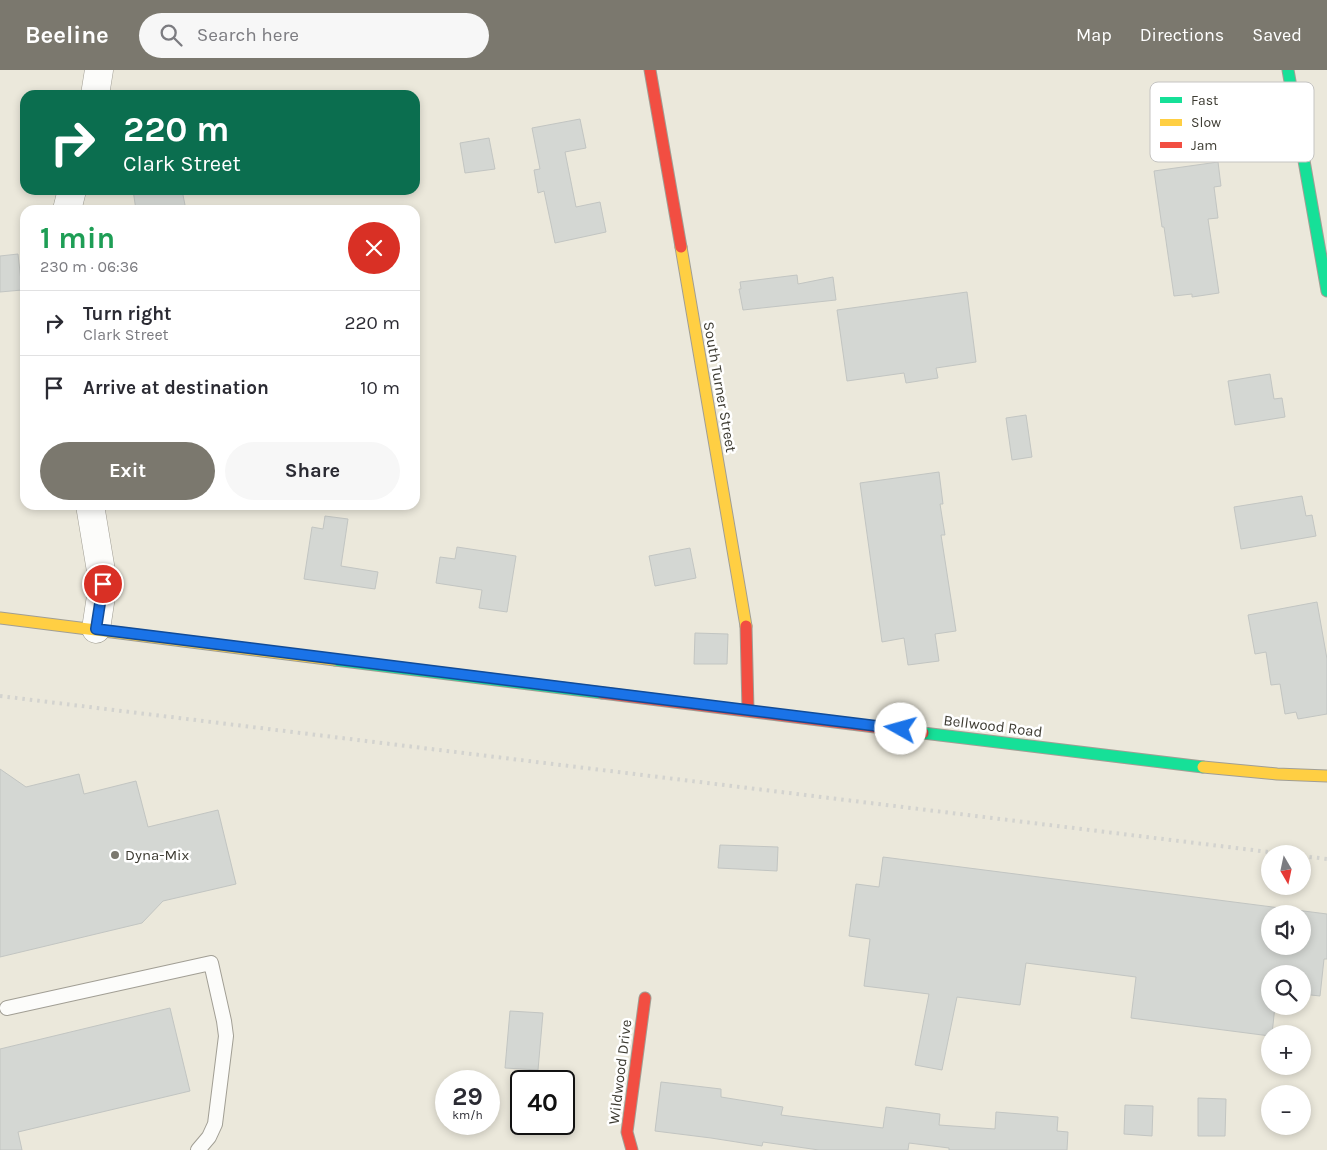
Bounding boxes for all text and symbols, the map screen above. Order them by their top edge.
search box [139,13,489,58]
text: Beeline [25,21,109,49]
icon: search [157,21,185,49]
text: Search here [197,24,299,46]
text: Map [1076,24,1112,46]
text: Directions [1140,24,1224,46]
text: Saved [1252,24,1302,46]
legend [1150,82,1314,162]
text: Fast [1191,92,1218,109]
text: 220 m [123,109,230,150]
icon: right [40,110,105,175]
text: Slow [1191,114,1221,131]
text: Jam [1191,137,1217,154]
text: Clark Street [123,151,241,177]
text: 1 min [40,220,115,256]
button: close [348,222,400,274]
text: 230 m · 06:36 [40,257,138,276]
text: Turn right [83,303,172,325]
icon: right [40,309,68,337]
text: 220 m [344,312,400,334]
street label: South Turner Street [700,320,740,454]
text: Clark Street [83,325,169,344]
icon: arrive [40,374,68,402]
text: Arrive at destination [83,377,269,399]
text: 10 m [360,377,400,399]
button: Exit [40,442,215,500]
button: Share [225,442,400,500]
pin [82,563,124,605]
icon: arrive [89,570,117,598]
position arrow [874,702,926,754]
street label: Bellwood Road [942,711,1044,741]
north arrow [1261,845,1311,895]
map controls [1261,845,1311,1135]
place label: Dyna-Mix [125,846,190,864]
marker: Dyna-Mix [109,849,121,861]
button: sound [1261,905,1311,955]
button: search [1261,965,1311,1015]
street label: Wildwood Drive [605,1018,635,1126]
button: + [1261,1025,1311,1075]
speed limit sign: 40 [510,1070,575,1135]
text: 29 [452,1082,483,1111]
button: − [1261,1085,1311,1135]
text: km/h [452,1108,483,1122]

